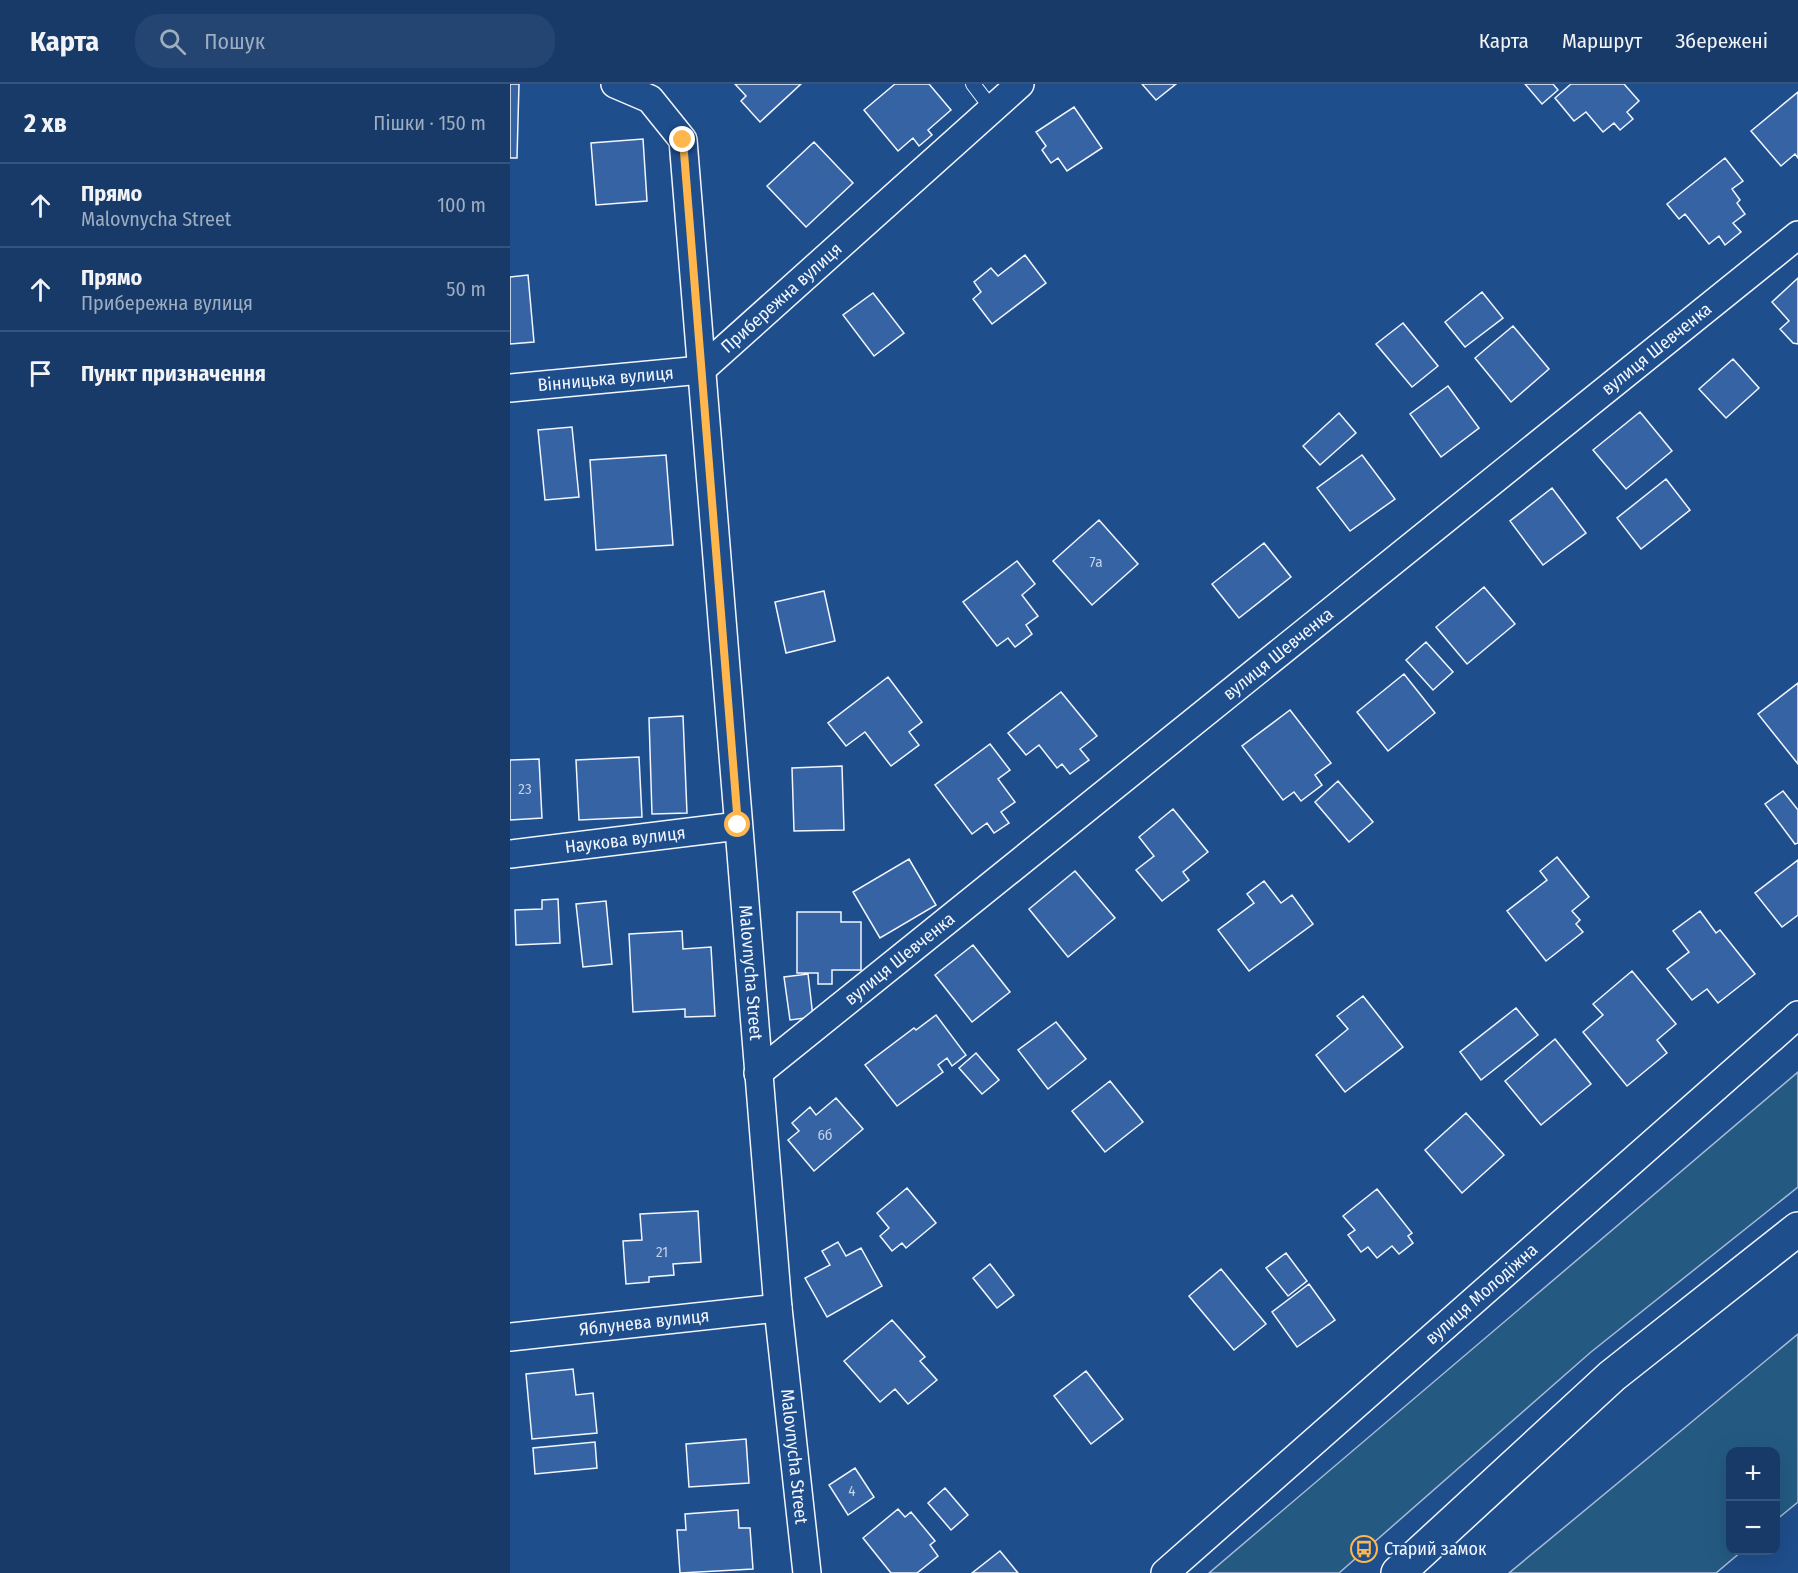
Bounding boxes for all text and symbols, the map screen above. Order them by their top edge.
search box [135,14,555,68]
text: Карта [30,25,99,58]
icon: search [156,25,189,58]
text: Пошук [204,28,265,55]
text: Карта [1479,28,1529,54]
text: Маршрут [1562,28,1642,54]
text: Збережені [1675,28,1768,54]
text: 2 хв [24,108,67,139]
text: Пішки · 150 m [373,111,486,135]
route end [669,126,695,152]
text: Прямо [81,180,142,207]
icon: ahead [24,189,57,222]
text: 100 m [437,193,486,217]
text: Malovnycha Street [81,207,231,231]
street label: Прибережна вулиця [716,238,846,358]
text: Прямо [81,264,142,291]
icon: ahead [24,273,57,306]
text: 50 m [446,277,486,301]
text: Прибережна вулиця [81,291,253,315]
street label: вулиця Шевченка [1597,298,1716,400]
icon: arrive [24,357,57,390]
text: Пункт призначення [81,360,266,387]
street label: Вінницька вулиця [537,362,675,396]
house number: 7а [1090,553,1102,571]
street label: вулиця Шевченка [1219,603,1338,705]
house number: 23 [518,780,532,798]
route start [724,811,750,837]
street label: Наукова вулиця [564,822,687,858]
street label: Malovnycha Street [734,904,767,1041]
street label: вулиця Шевченка [840,908,959,1010]
house number: 6б [817,1126,833,1144]
street label: вулиця Молодіжна [1421,1238,1542,1349]
house number: 21 [656,1243,668,1261]
street label: Яблунева вулиця [578,1305,710,1340]
street label: Malovnycha Street [776,1388,813,1525]
map controls [1726,1447,1780,1555]
button: + [1726,1447,1780,1501]
house number: 4 [848,1482,856,1500]
button: − [1726,1501,1780,1555]
bus stop icon: Старий замок [1349,1534,1379,1564]
place label: Старий замок [1384,1538,1487,1560]

